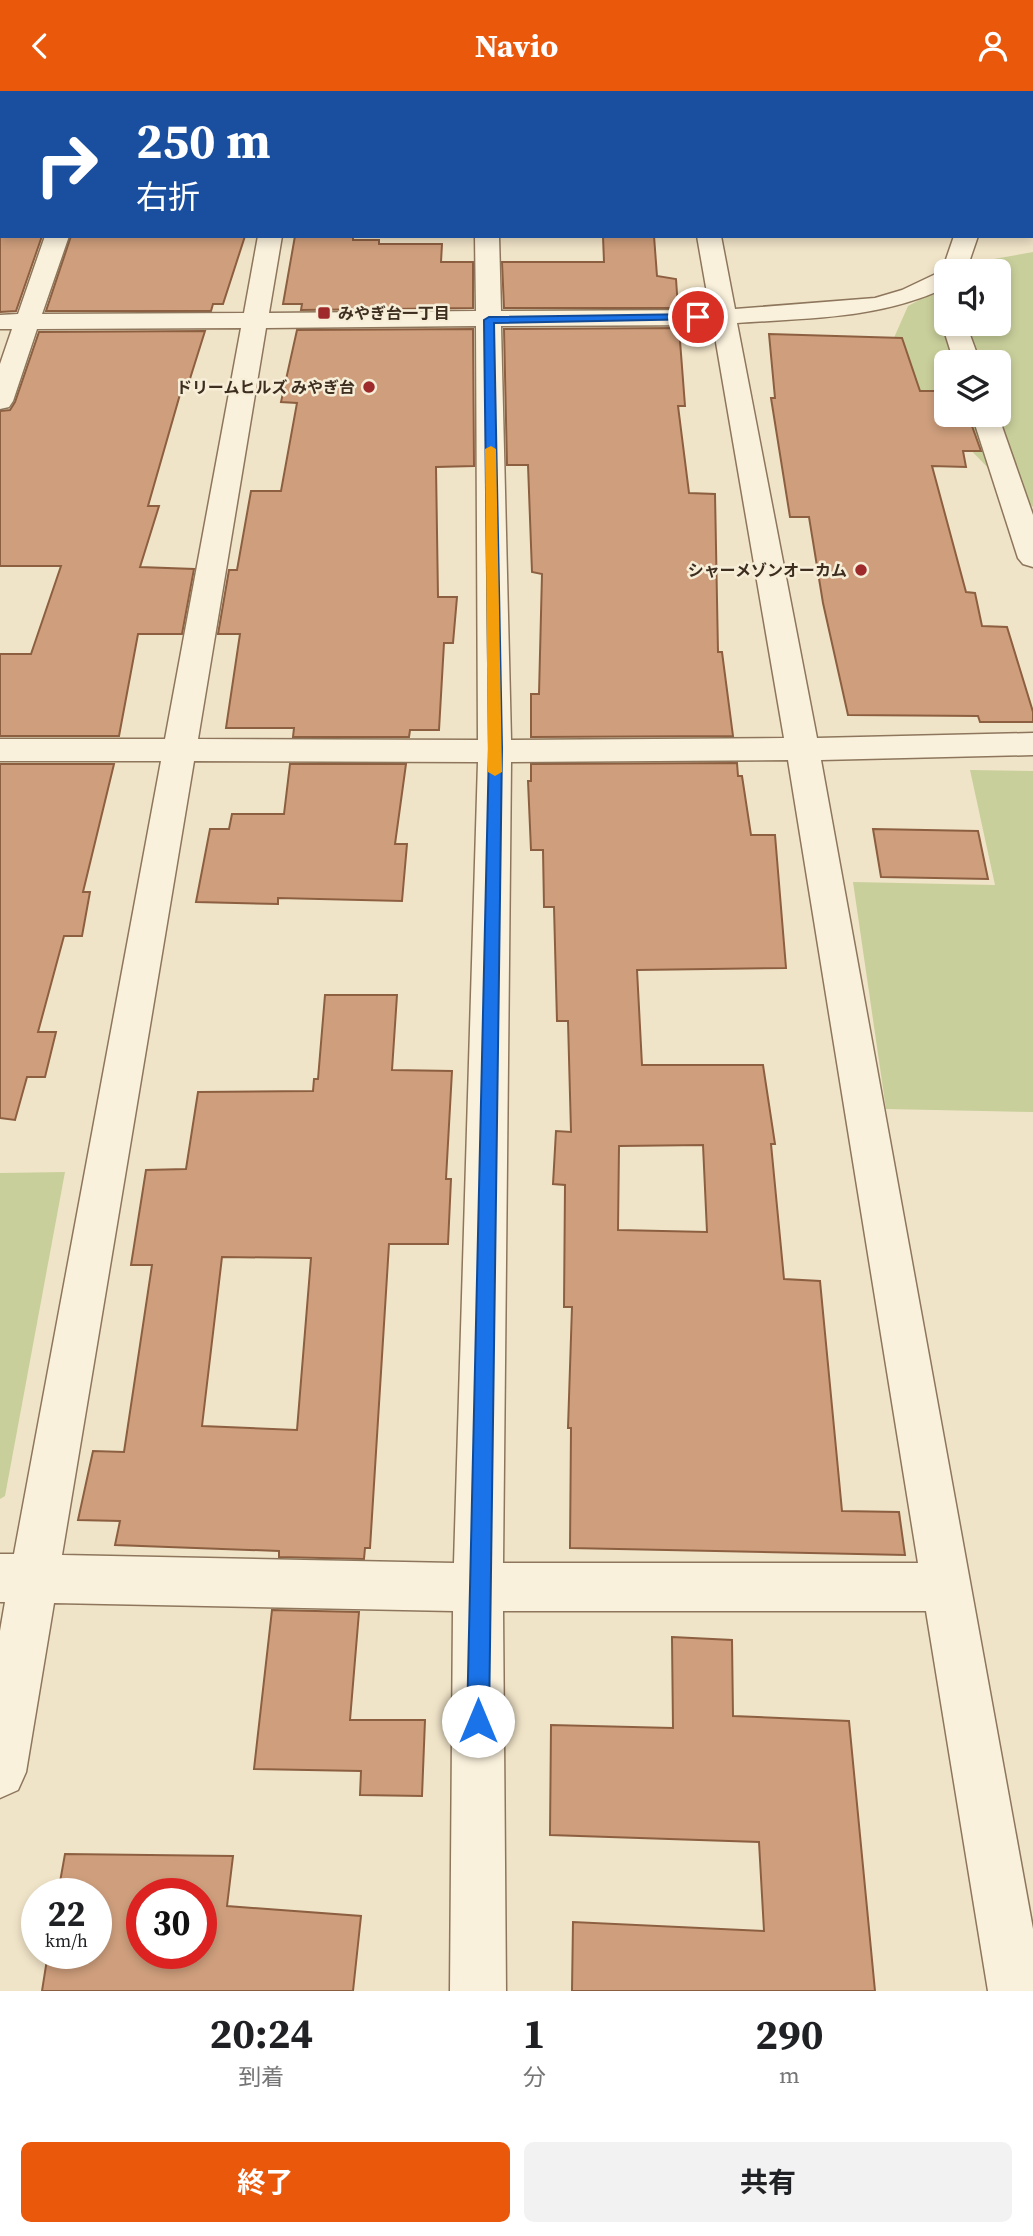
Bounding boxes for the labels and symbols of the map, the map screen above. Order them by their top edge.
pin [668,287,728,347]
place label: みやぎ台一丁目 [338,302,450,324]
marker: みやぎ台一丁目 [316,305,332,321]
place label: ドリームヒルズ みやぎ台 [176,376,355,398]
marker: ドリームヒルズ みやぎ台 [361,379,377,395]
place label: シャーメゾンオーカム [688,559,847,581]
marker: シャーメゾンオーカム [853,562,869,578]
position arrow [441,1684,515,1758]
speed limit sign: 30 [126,1878,217,1969]

